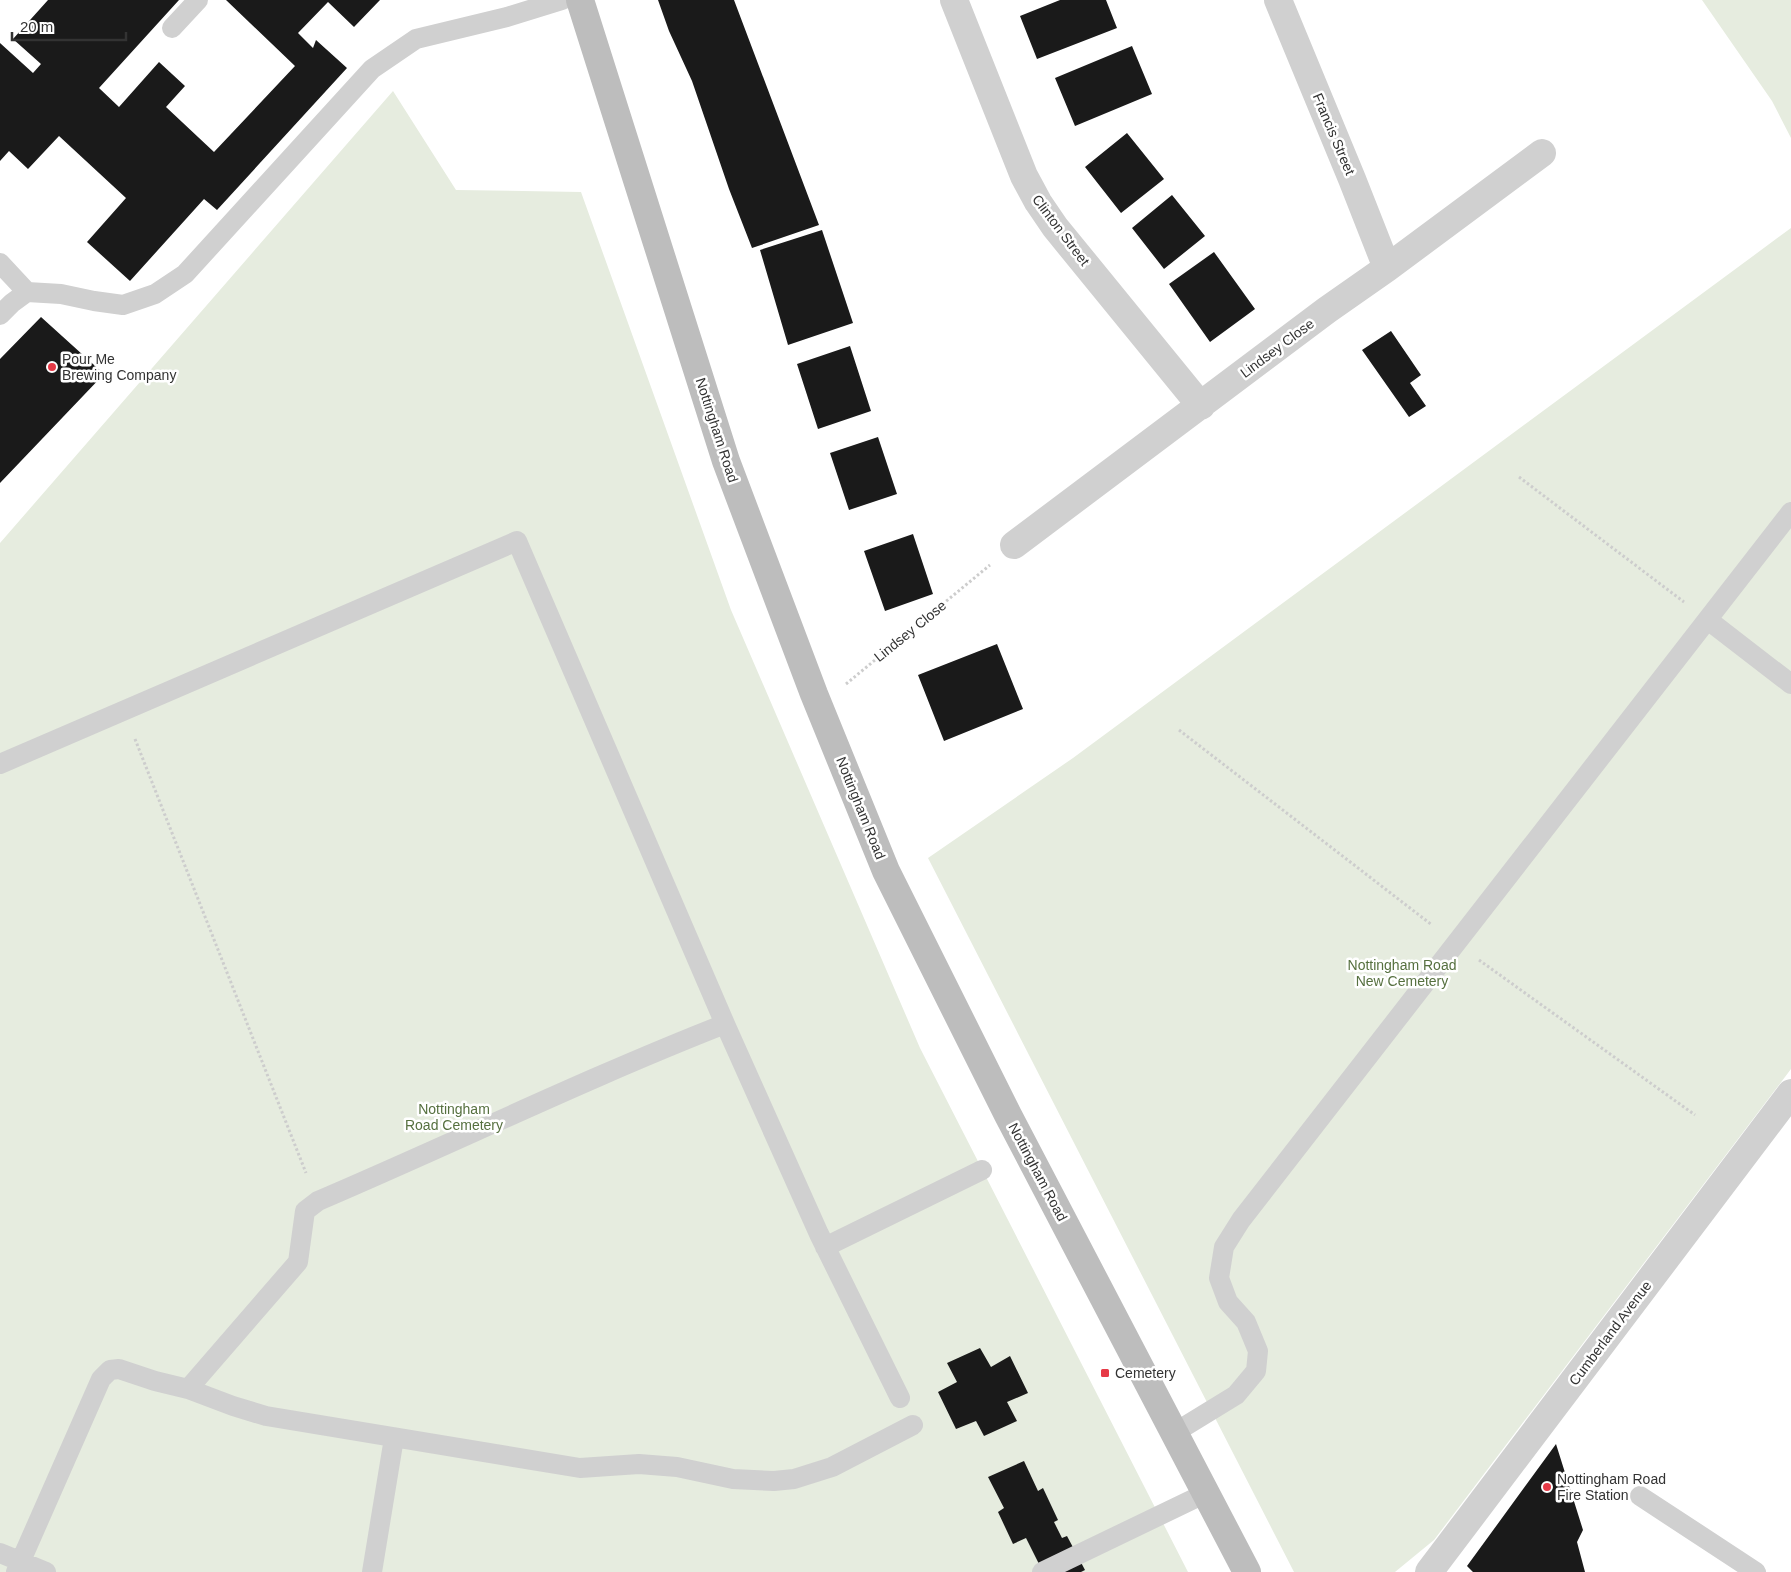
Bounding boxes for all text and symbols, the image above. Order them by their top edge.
scale bar [12,10,126,42]
text: 20 m [20,18,53,35]
street label: Francis Street [1310,91,1358,177]
street label: Clinton Street [1029,191,1093,269]
street label: Lindsey Close [1237,315,1317,381]
place label: Pour Me Brewing Company [62,351,176,383]
marker: Pour Me Brewing Company [46,361,58,373]
street label: Nottingham Road [693,376,741,484]
street label: Lindsey Close [871,597,949,665]
street label: Nottingham Road [833,754,889,862]
park label: Nottingham Road New Cemetery [1348,957,1456,989]
park label: Nottingham Road Cemetery [405,1101,503,1133]
street label: Nottingham Road [1005,1120,1071,1224]
street label: Cumberland Avenue [1566,1277,1655,1388]
place label: Cemetery [1115,1365,1176,1381]
marker: Cemetery [1099,1367,1111,1379]
place label: Nottingham Road Fire Station [1557,1471,1666,1503]
marker: Nottingham Road Fire Station [1541,1481,1553,1493]

